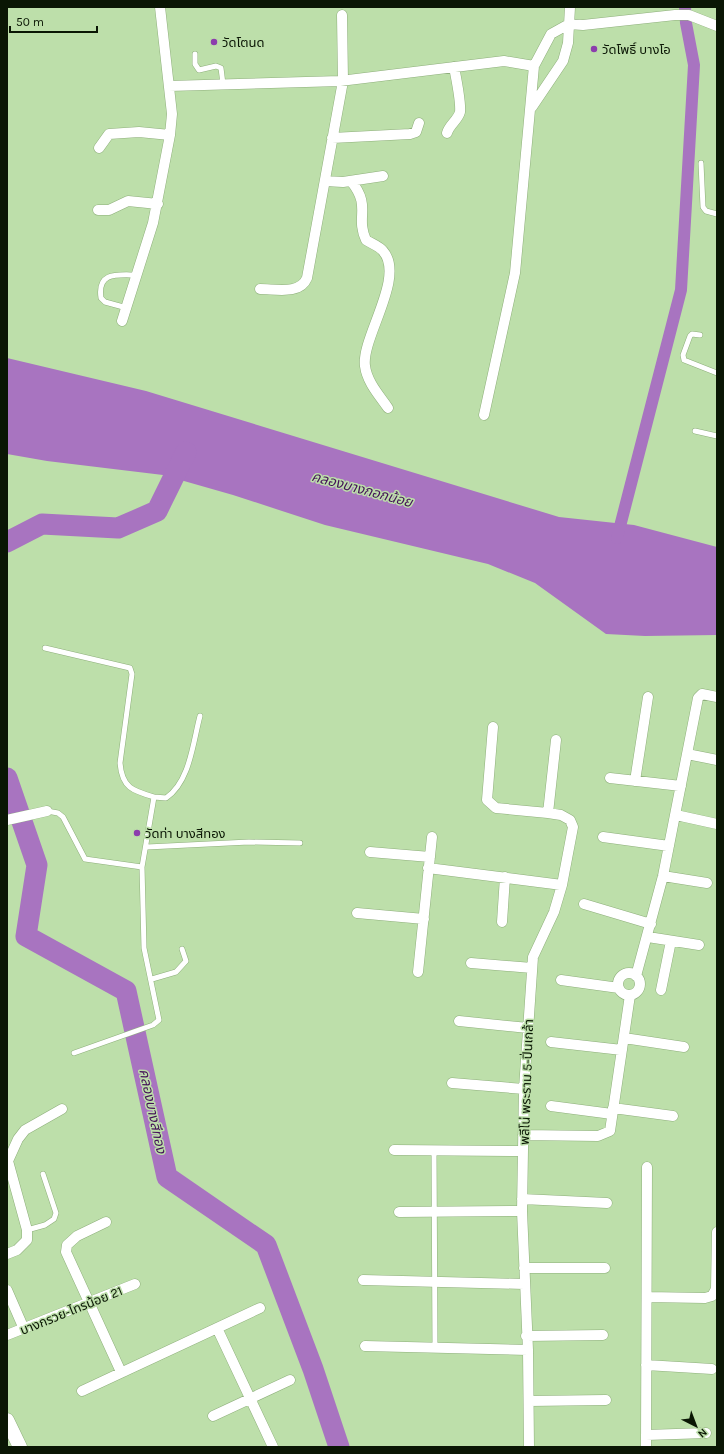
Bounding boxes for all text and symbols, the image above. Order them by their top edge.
scale bar [10,8,97,34]
text: 50 m [16,15,44,29]
place label: วัดโตนด [222,35,265,50]
marker: วัดโตนด [209,37,219,47]
place label: วัดโพธิ์ บางโอ [602,42,671,57]
marker: วัดโพธิ์ บางโอ [589,44,599,54]
water label: คลองบางกอกน้อย [310,468,416,512]
place label: วัดท่า บางสีทอง [145,826,226,841]
marker: วัดท่า บางสีทอง [132,828,142,838]
street label: พลีโน่ พระราม 5-ปิ่นเกล้า [516,1019,536,1145]
water label: คลองบางสีทอง [135,1067,170,1156]
street label: บางกรวย-ไทรน้อย 21 [18,1283,125,1338]
north arrow [676,1406,716,1446]
text: N [695,1426,710,1441]

